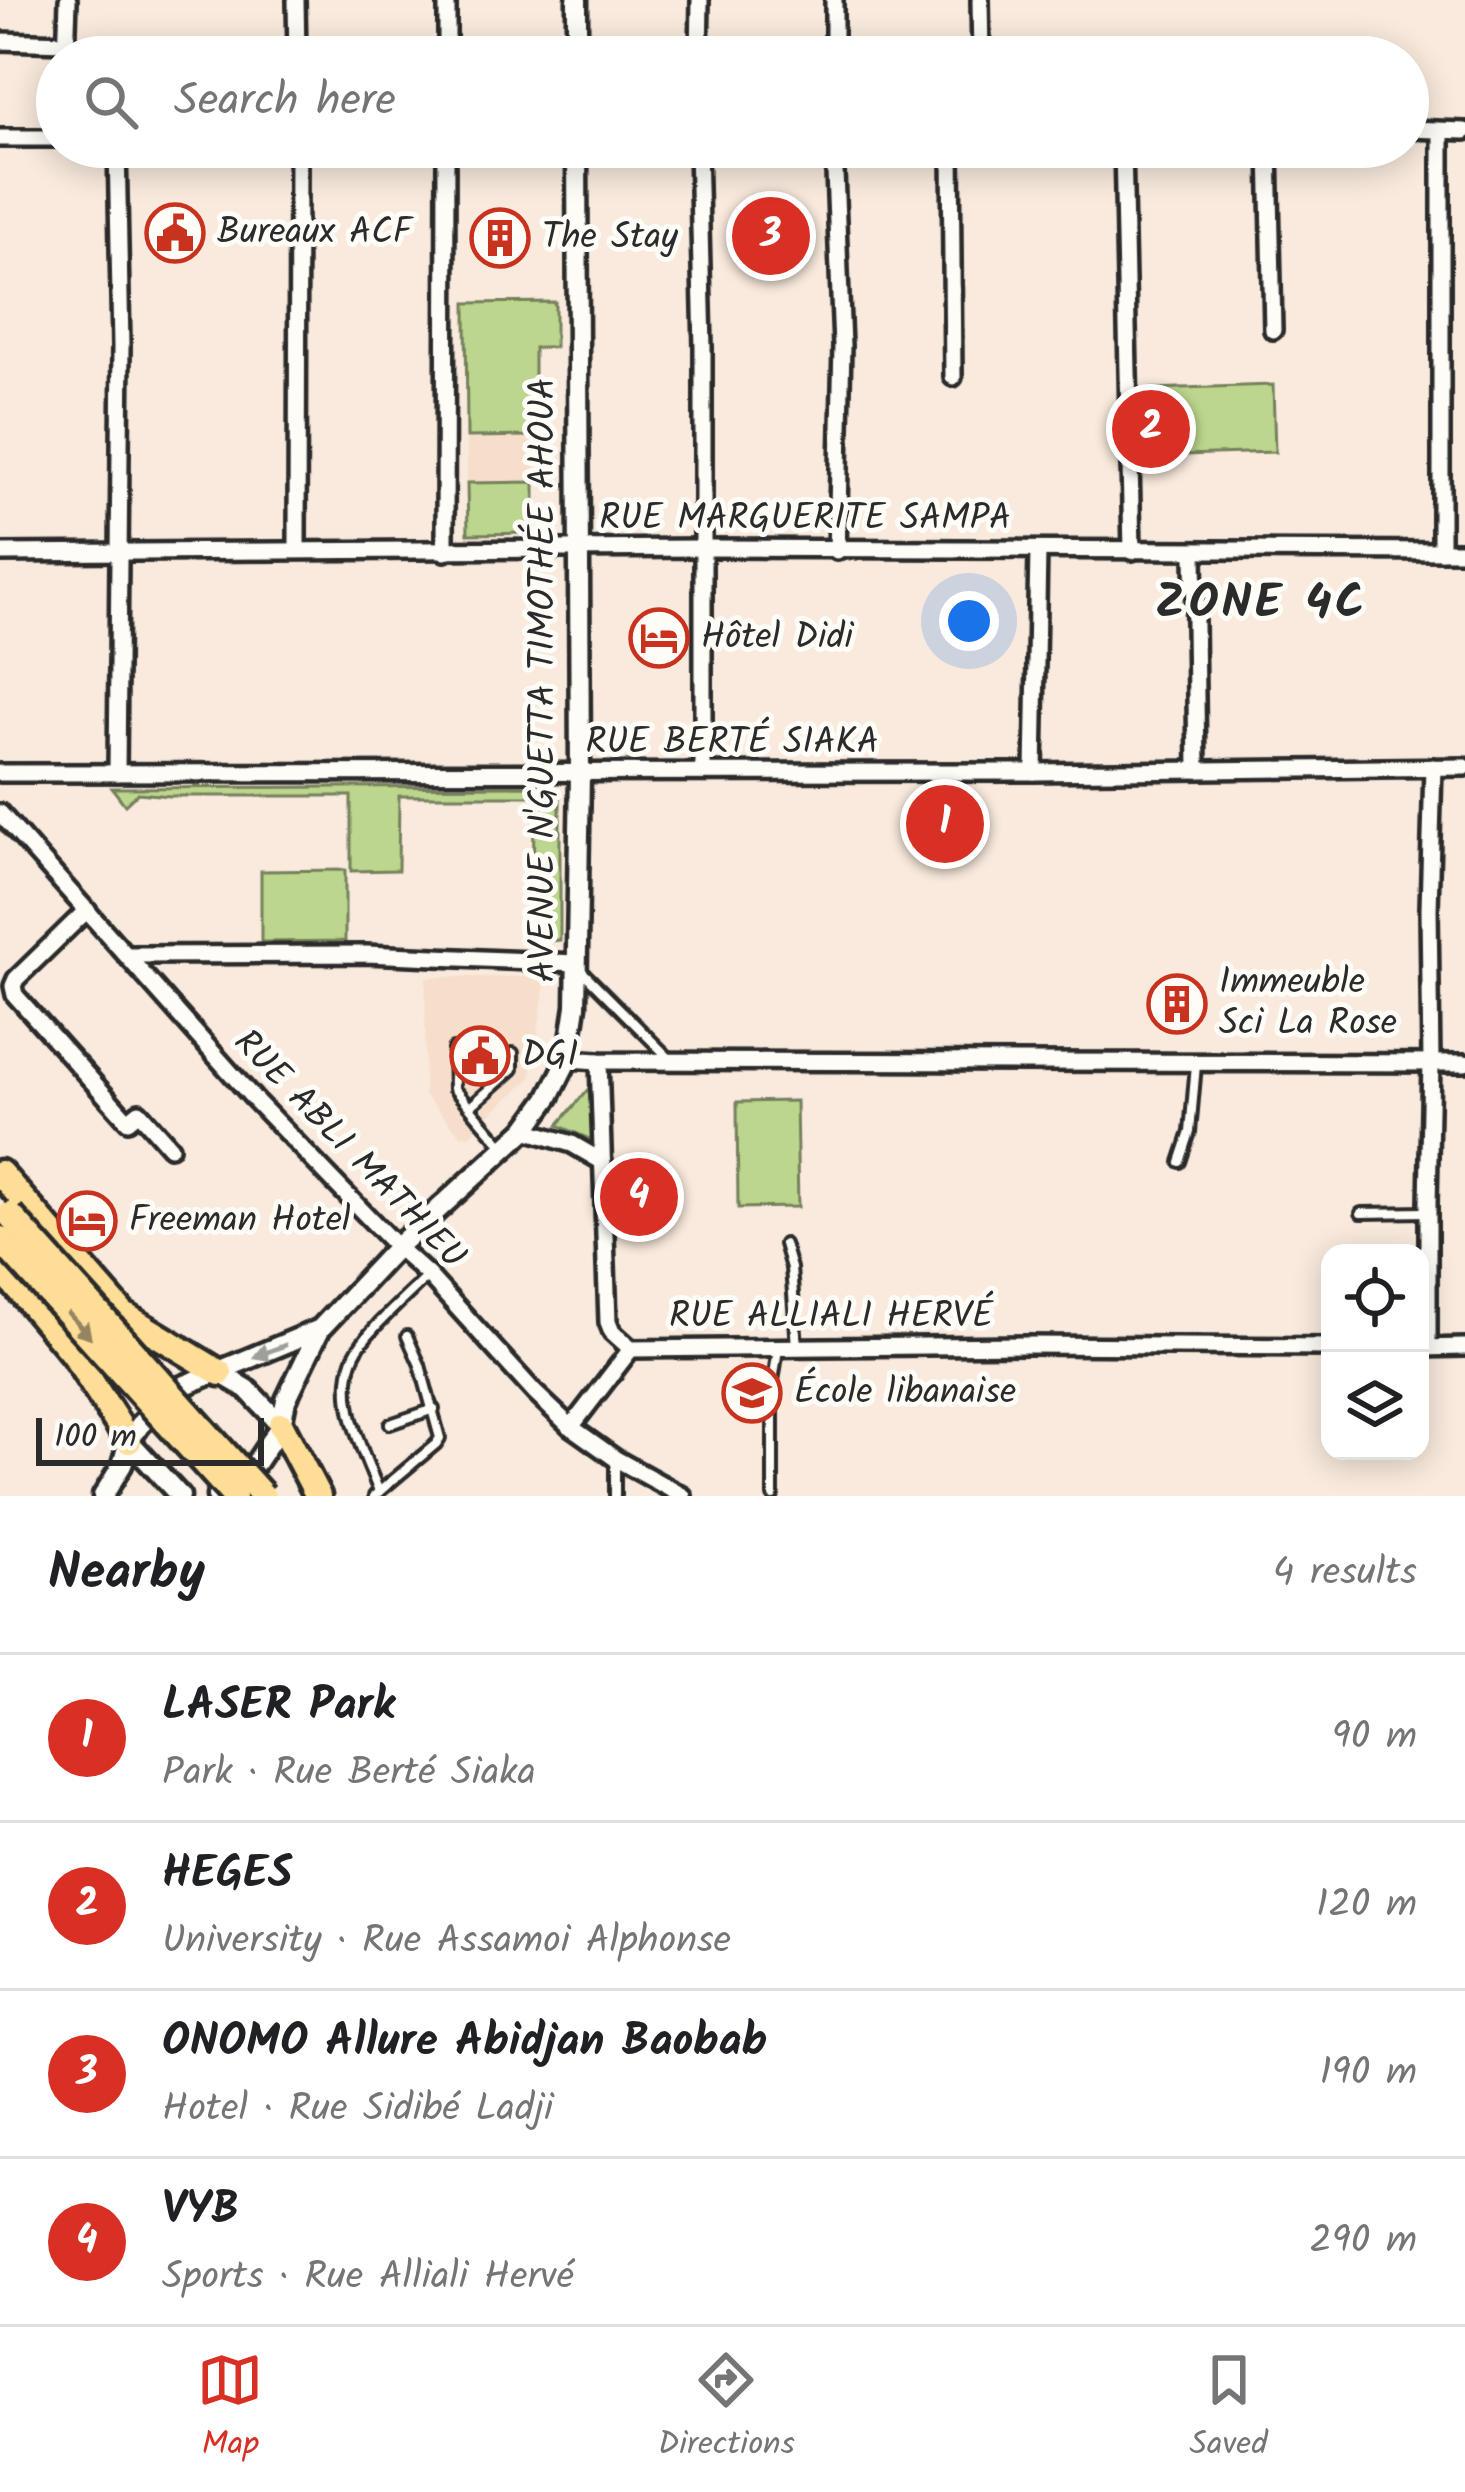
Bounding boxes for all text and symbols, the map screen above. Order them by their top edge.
search box [36,36,1429,168]
text: Search here [174,66,396,138]
icon: search [78,69,144,135]
pin: 3 [732,191,810,281]
public building icon: Bureaux ACF [144,202,206,264]
place label: Bureaux ACF [217,205,415,262]
building icon: The Stay [469,207,531,269]
place label: The Stay [542,210,679,267]
street label: AVENUE N'GUETTA TIMOTHÉE AHOUA [516,378,573,982]
pin: 2 [1112,384,1190,474]
street label: RUE MARGUERITE SAMPA [599,491,1011,548]
district label: ZONE 4C [1155,566,1367,642]
your location [939,591,999,651]
hotel icon: Hôtel Didi [628,607,690,669]
place label: Hôtel Didi [701,610,855,667]
street label: RUE BERTÉ SIAKA [585,715,879,772]
pin: 1 [906,779,984,869]
place label: Immeuble Sci La Rose [1219,955,1397,1053]
building icon: Immeuble Sci La Rose [1146,973,1208,1035]
street label: RUE ABLI MATHIEU [219,1017,479,1283]
public building icon: DGI [449,1025,511,1087]
place label: DGI [522,1028,578,1085]
pin: 4 [600,1152,678,1242]
hotel icon: Freeman Hotel [56,1190,118,1252]
place label: Freeman Hotel [129,1193,351,1250]
map controls [1321,1244,1429,1460]
button: locate [1321,1244,1429,1352]
street label: RUE ALLIALI HERVÉ [669,1289,994,1346]
one-way arrow [65,1311,92,1340]
one-way arrow [252,1342,288,1361]
button: layers [1321,1352,1429,1460]
school or university icon: École libanaise [721,1362,783,1424]
place label: École libanaise [794,1365,1016,1422]
scale bar [36,1412,264,1465]
text: 100 m [54,1412,137,1465]
text: Nearby [48,1534,205,1615]
text: 4 results [1273,1543,1417,1605]
text: LASER Park [162,1671,395,1743]
text: 1 [81,1707,93,1769]
text: 90 m [1332,1707,1417,1769]
text: Park · Rue Berté Siaka [162,1743,536,1805]
text: HEGES [162,1839,293,1911]
text: 2 [76,1875,98,1937]
text: 120 m [1316,1875,1417,1937]
text: University · Rue Assamoi Alphonse [162,1911,731,1973]
text: ONOMO Allure Abidjan Baobab [162,2007,767,2079]
text: 3 [76,2043,98,2105]
text: 190 m [1320,2043,1417,2105]
text: Hotel · Rue Sidibé Ladji [162,2079,553,2141]
text: VYB [162,2175,239,2247]
text: 4 [76,2211,98,2273]
text: 290 m [1309,2211,1417,2273]
text: Sports · Rue Alliali Hervé [162,2247,574,2309]
tab: Map [197,2347,263,2472]
tab: Directions [658,2347,795,2472]
tab: Saved [1189,2347,1268,2472]

